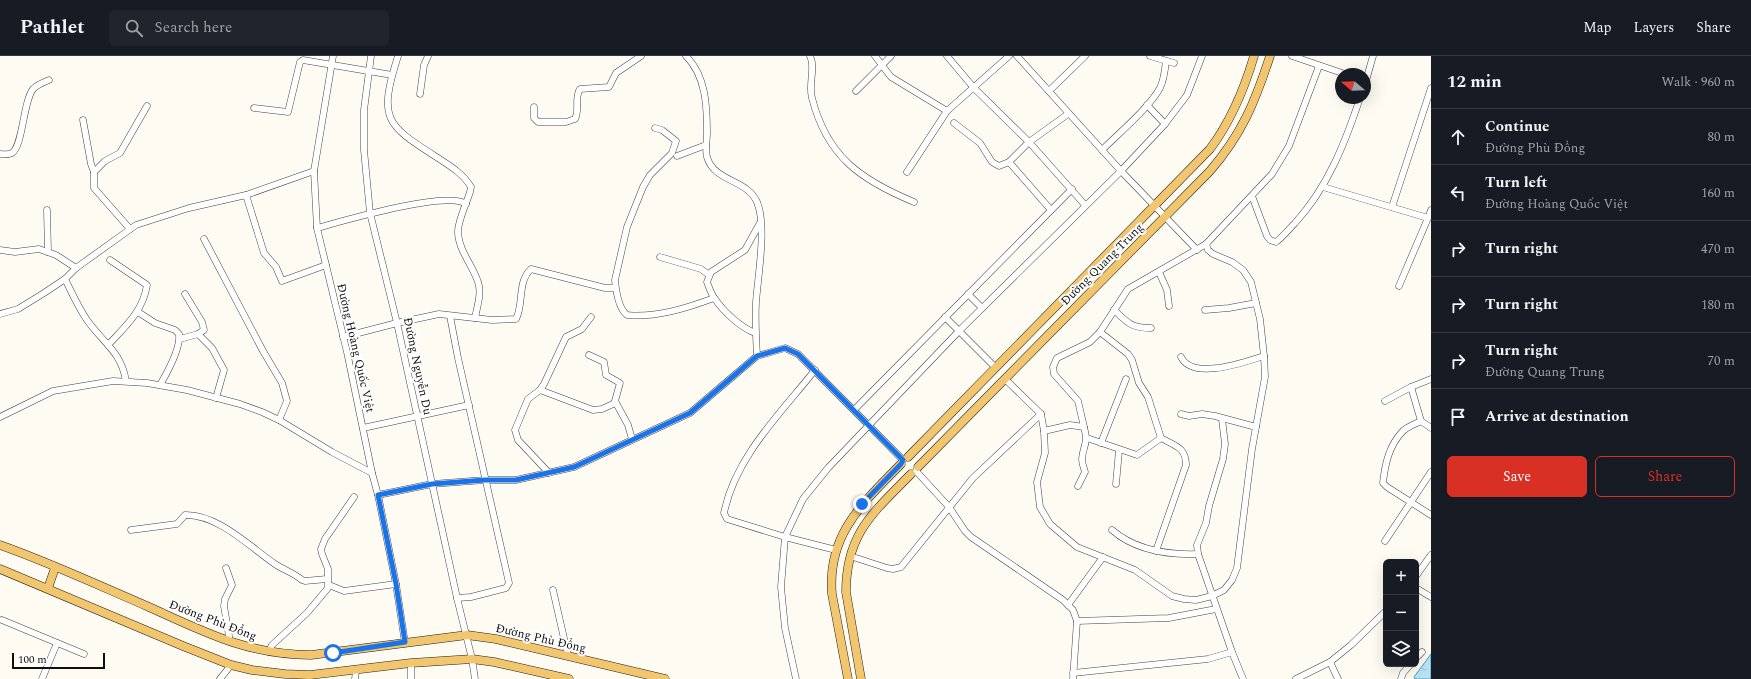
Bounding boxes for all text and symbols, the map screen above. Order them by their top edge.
search box [109,10,389,46]
text: Pathlet [20,13,85,42]
text: Search here [155,16,232,39]
icon: search [123,17,145,39]
text: Map [1583,17,1612,38]
text: Layers [1634,17,1674,38]
text: Share [1696,17,1731,38]
north arrow [1335,68,1371,104]
text: 12 min [1447,69,1502,95]
text: Walk · 960 m [1661,72,1735,92]
text: Continue [1485,115,1550,138]
icon: ahead [1447,126,1469,148]
text: 80 m [1708,127,1735,147]
text: Đường Phù Đổng [1485,138,1585,158]
text: Turn left [1485,171,1547,194]
icon: left [1447,182,1469,204]
text: 160 m [1701,183,1735,203]
text: Đường Hoàng Quốc Việt [1485,194,1628,214]
street label: Đường Quang Trung [1057,219,1148,310]
text: Turn right [1485,237,1558,260]
icon: right [1447,238,1469,260]
text: 470 m [1701,239,1735,259]
street label: Đường Hoàng Quốc Việt [331,282,380,415]
text: Turn right [1485,293,1558,316]
icon: right [1447,294,1469,316]
text: 180 m [1701,295,1735,315]
street label: Đường Nguyễn Du [398,315,437,417]
text: Turn right [1485,339,1558,362]
icon: right [1447,350,1469,372]
text: 70 m [1708,351,1735,371]
text: Đường Quang Trung [1485,362,1605,382]
text: Arrive at destination [1485,405,1629,428]
icon: arrive [1447,406,1469,428]
button: Save [1447,456,1587,497]
button: Share [1595,456,1735,497]
route end [853,495,871,513]
map controls [1383,559,1419,667]
button: + [1383,559,1419,595]
street label: Đường Phù Đổng [166,595,259,646]
button: − [1383,595,1419,631]
street label: Đường Phù Đổng [494,619,588,658]
button: layers [1383,631,1419,667]
route start [324,644,342,662]
scale bar [12,651,105,670]
text: 100 m [18,651,47,668]

